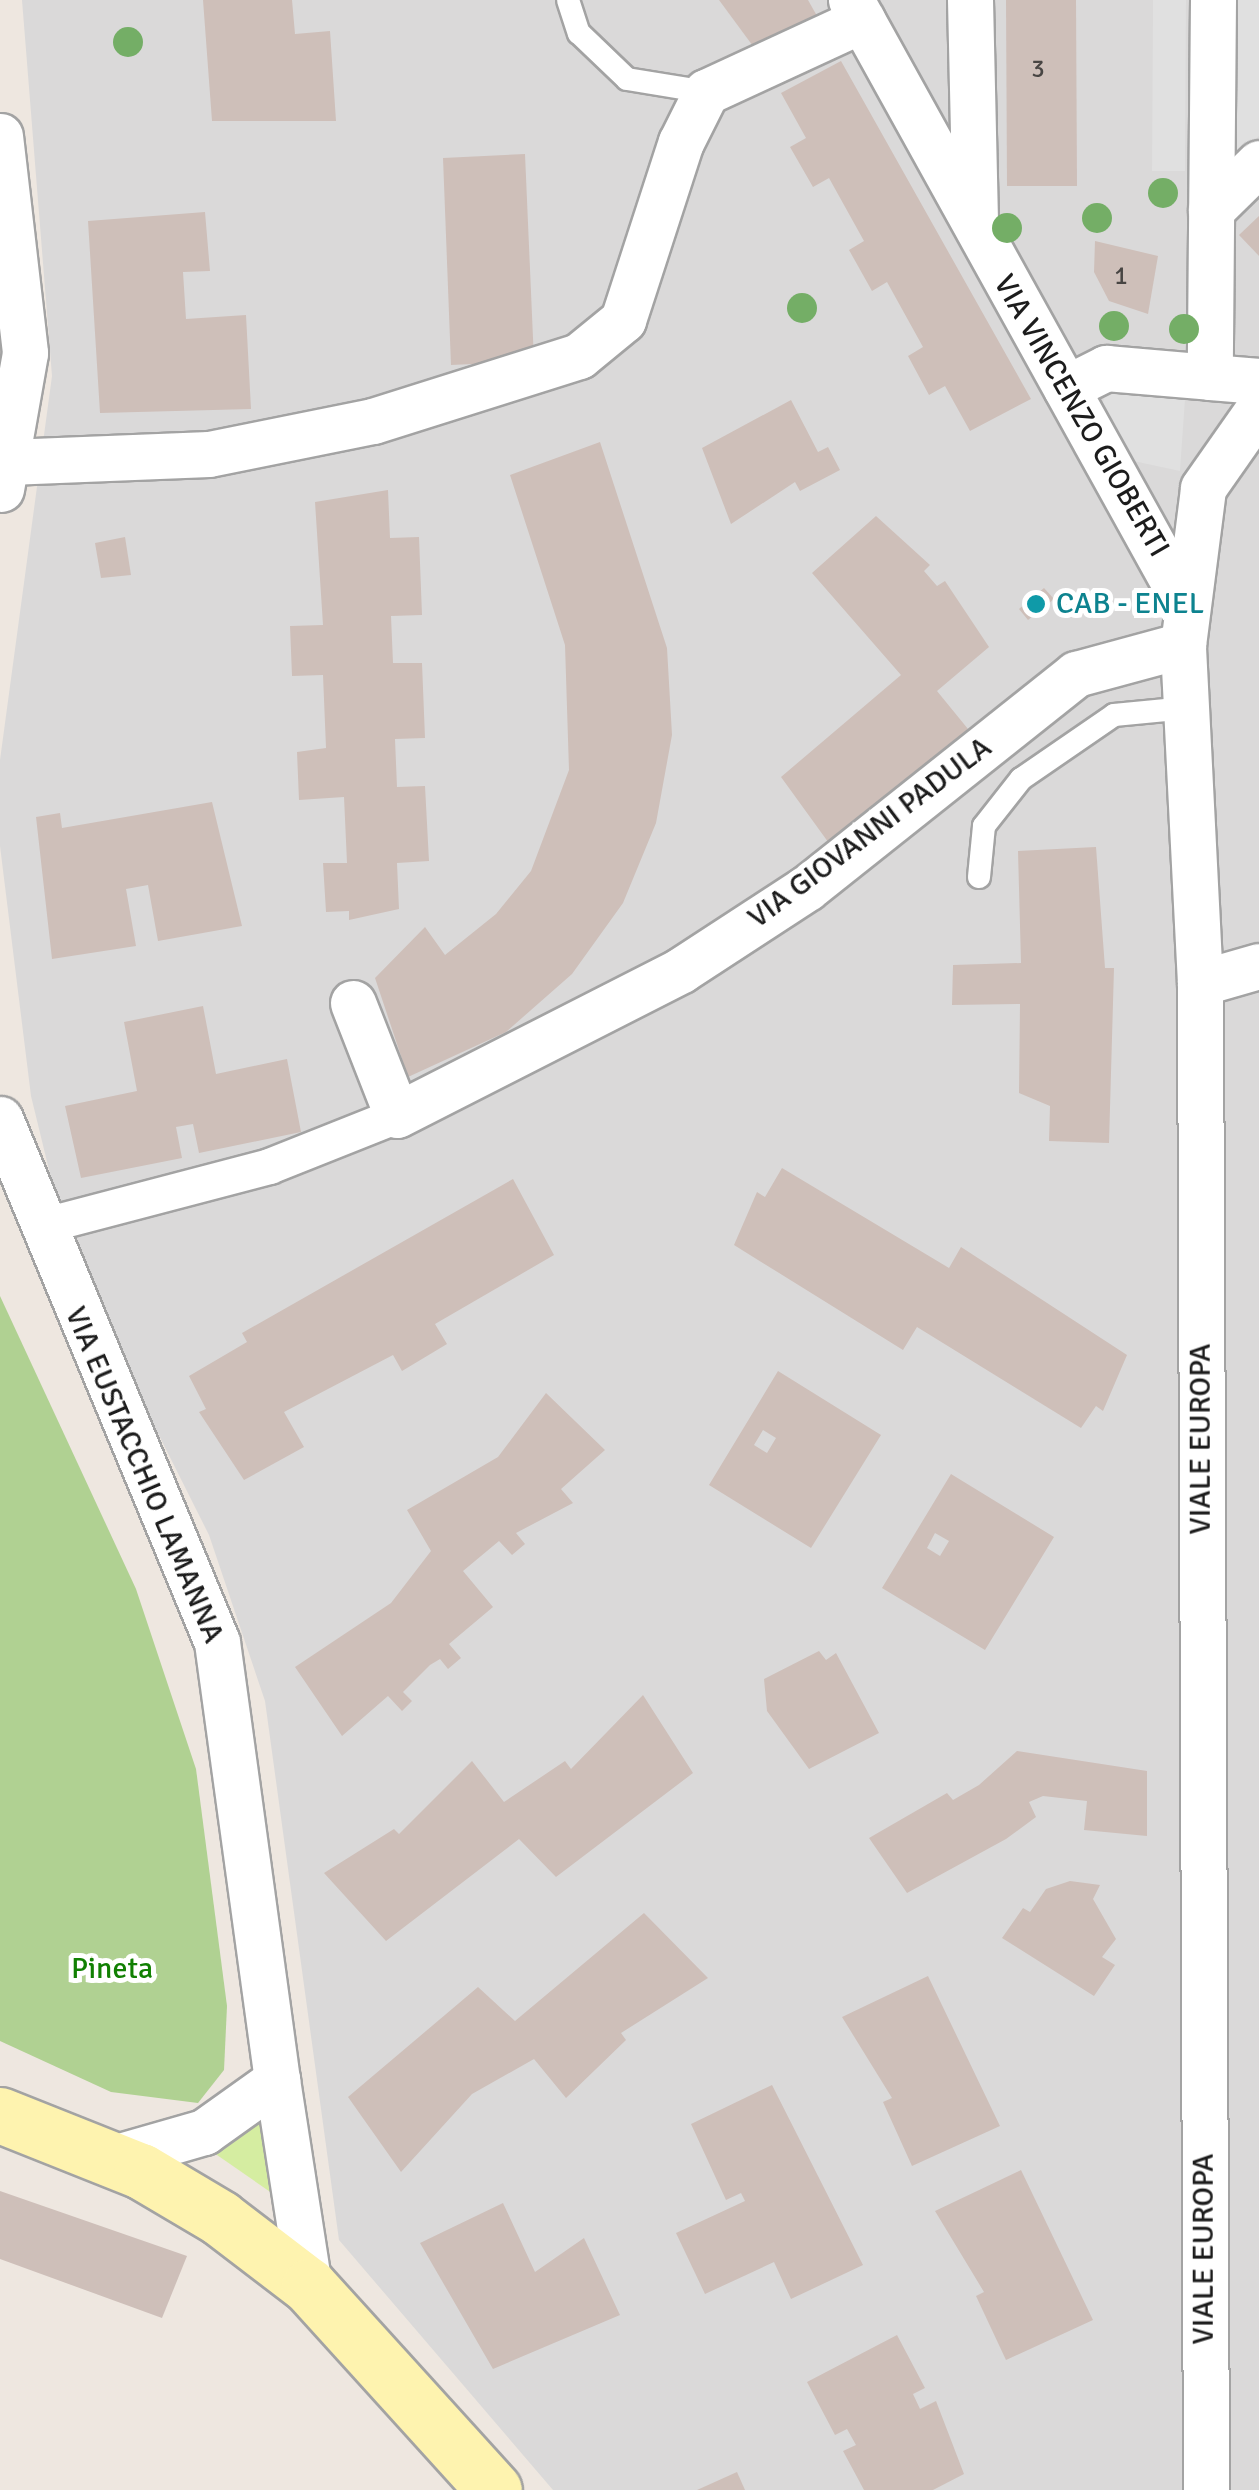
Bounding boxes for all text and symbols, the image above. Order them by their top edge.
house number: 3 [1031,54,1045,84]
house number: 1 [1114,261,1128,291]
street label: VIA VINCENZO GIOBERTI [986,269,1176,563]
place label: CAB - ENEL [1056,586,1204,622]
marker: CAB - ENEL [1025,593,1047,615]
street label: VIA GIOVANNI PADULA [741,730,999,936]
street label: VIA EUSTACCHIO LAMANNA [57,1302,231,1648]
street label: VIALE EUROPA [1183,1343,1219,1535]
park label: Pineta [71,1951,153,1987]
street label: VIALE EUROPA [1186,2153,1222,2345]

